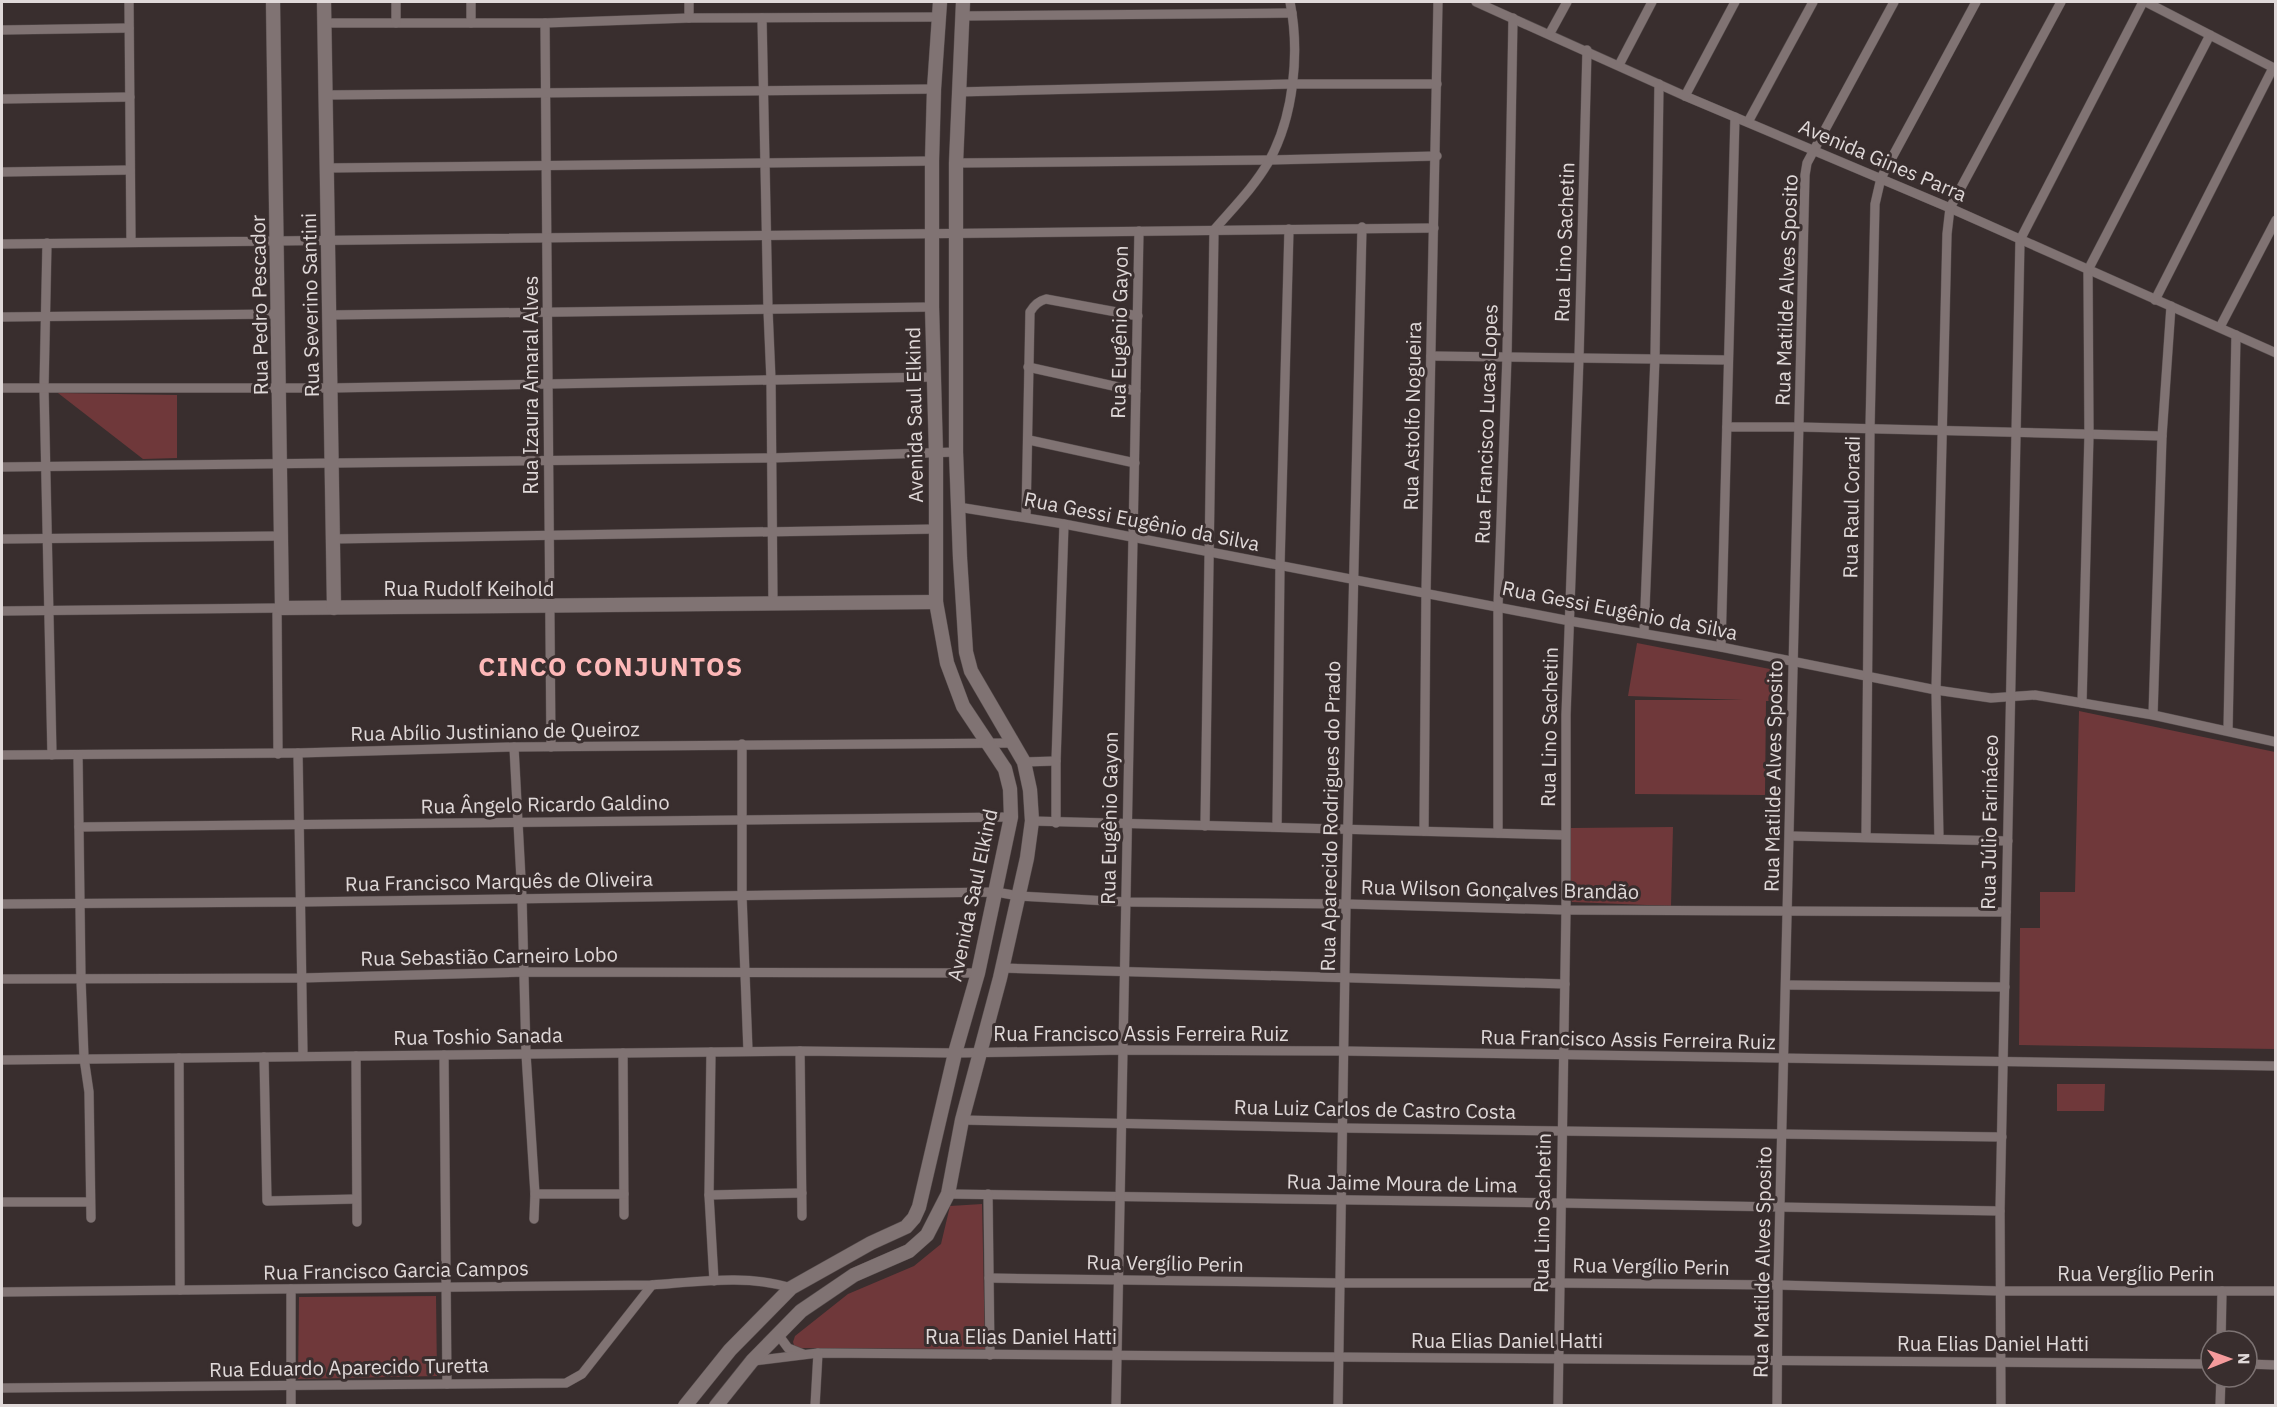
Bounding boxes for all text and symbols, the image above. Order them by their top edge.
street label: Avenida Gines Parra [1795,112,1971,208]
street label: Rua Lino Sachetin [1548,162,1580,322]
street label: Rua Matilde Alves Sposito [1768,174,1804,406]
street label: Rua Severino Santini [295,213,325,397]
street label: Rua Pedro Pescador [244,215,274,395]
street label: Rua Eugênio Gayon [1104,245,1134,419]
street label: Rua Izaura Amaral Alves [517,275,544,495]
street label: Rua Francisco Lucas Lopes [1468,304,1504,544]
street label: Rua Astolfo Nogueira [1397,321,1427,511]
street label: Avenida Saul Elkind [899,327,929,503]
street label: Rua Raul Coradi [1836,436,1866,578]
street label: Rua Gessi Eugênio da Silva [1022,485,1262,557]
street label: Rua Gessi Eugênio da Silva [1500,574,1740,646]
street label: Rua Rudolf Keihold [384,575,554,602]
street label: Rua Lino Sachetin [1534,647,1564,807]
district label: CINCO CONJUNTOS [478,649,744,683]
street label: Rua Matilde Alves Sposito [1757,660,1789,892]
street label: Rua Aparecido Rodrigues do Prado [1314,661,1346,971]
street label: Rua Abílio Justiniano de Queiroz [350,715,640,747]
street label: Rua Eugênio Gayon [1094,731,1124,905]
street label: Rua Júlio Farináceo [1974,734,2004,910]
street label: Rua Ângelo Ricardo Galdino [420,788,670,820]
street label: Avenida Saul Elkind [941,806,1003,984]
street label: Rua Francisco Marquês de Oliveira [345,865,654,897]
street label: Rua Wilson Gonçalves Brandão [1361,873,1639,905]
street label: Rua Sebastião Carneiro Lobo [360,940,618,972]
street label: Rua Francisco Assis Ferreira Ruiz [993,1020,1289,1047]
street label: Rua Toshio Sanada [393,1021,563,1051]
street label: Rua Francisco Assis Ferreira Ruiz [1480,1023,1776,1055]
street label: Rua Luiz Carlos de Castro Costa [1234,1093,1517,1125]
street label: Rua Lino Sachetin [1527,1133,1557,1293]
street label: Rua Matilde Alves Sposito [1746,1146,1778,1378]
street label: Rua Jaime Moura de Lima [1287,1167,1518,1199]
street label: Rua Vergílio Perin [1086,1248,1244,1278]
street label: Rua Vergílio Perin [1572,1251,1730,1281]
street label: Rua Francisco Garcia Campos [263,1254,529,1286]
street label: Rua Vergílio Perin [2057,1260,2215,1287]
street label: Rua Elias Daniel Hatti [925,1323,1117,1350]
street label: Rua Elias Daniel Hatti [1411,1327,1603,1354]
north arrow [2199,1329,2259,1389]
street label: Rua Elias Daniel Hatti [1897,1330,2089,1357]
street label: Rua Eduardo Aparecido Turetta [209,1351,489,1383]
text: N [2234,1353,2254,1365]

